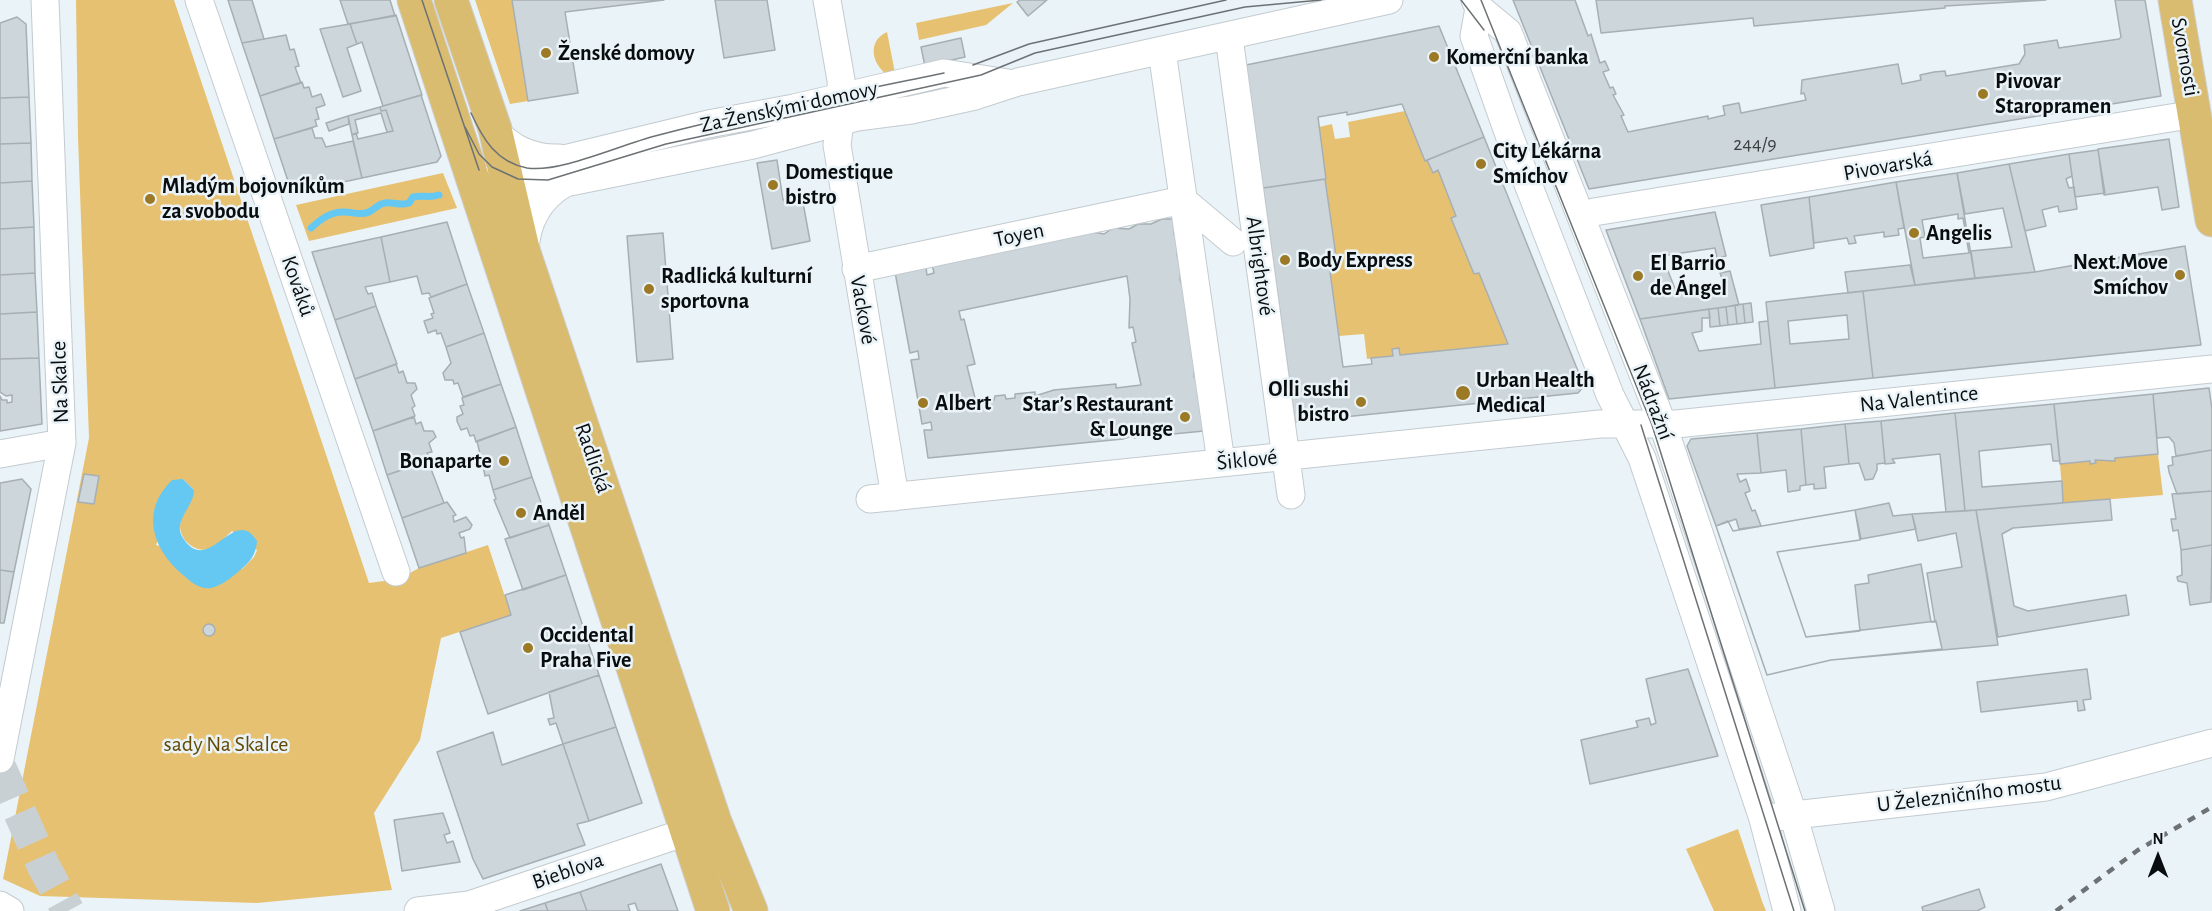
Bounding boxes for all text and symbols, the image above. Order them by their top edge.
street label: Svornosti [2165,16,2205,98]
place label: Ženské domovy [558,40,695,66]
place label: Komerční banka [1446,44,1589,70]
marker: Ženské domovy [539,46,553,60]
marker: Komerční banka [1427,50,1441,64]
place label: Pivovar Staropramen [1995,68,2111,119]
street label: Za Ženskými domovy [698,75,880,139]
marker: Pivovar Staropramen [1976,87,1990,101]
house number: 244/9 [1733,132,1777,156]
place label: City Lékárna Smíchov [1493,138,1601,190]
street label: Pivovarská [1841,145,1935,187]
marker: City Lékárna Smíchov [1474,157,1488,171]
place label: Domestique bistro [785,159,893,210]
place label: Mladým bojovníkům za svobodu [162,173,345,224]
marker: Domestique bistro [766,178,780,192]
marker: Mladým bojovníkům za svobodu [143,192,157,206]
street label: Albrightové [1240,215,1280,317]
street label: Toyen [992,217,1046,253]
place label: Angelis [1926,220,1992,246]
marker: Angelis [1907,226,1921,240]
place label: Body Express [1297,247,1413,273]
place label: Next.Move Smíchov [2073,249,2168,300]
place label: El Barrio de Ángel [1650,250,1727,302]
street label: Kováků [275,252,321,320]
marker: Body Express [1278,253,1292,267]
place label: Radlická kulturní sportovna [661,263,812,314]
marker: Next.Move Smíchov [2173,268,2187,282]
marker: El Barrio de Ángel [1631,269,1645,283]
street label: Vackové [844,274,882,346]
marker: Radlická kulturní sportovna [642,282,656,296]
street label: Na Skalce [45,340,75,424]
street label: Nádražní [1627,360,1679,444]
place label: Urban Health Medical [1476,367,1595,418]
place label: Olli sushi bistro [1268,376,1349,428]
street label: Na Valentince [1858,380,1980,418]
marker: Urban Health Medical [1454,384,1472,402]
place label: Albert [935,390,991,416]
place label: Star’s Restaurant & Lounge [1023,391,1173,442]
marker: Olli sushi bistro [1354,395,1368,409]
marker: Albert [916,396,930,410]
marker: Star’s Restaurant & Lounge [1178,410,1192,424]
street label: Radlická [569,420,617,496]
street label: Šiklové [1215,444,1279,476]
place label: Bonaparte [399,448,492,474]
marker: Bonaparte [497,454,511,468]
place label: Anděl [533,500,585,526]
marker: Anděl [514,506,528,520]
place label: Occidental Praha Five [540,622,634,674]
marker: Occidental Praha Five [521,641,535,655]
park label: sady Na Skalce [163,731,289,757]
street label: U Železničního mostu [1875,770,2063,818]
north arrow [2128,827,2188,887]
text: N [2152,831,2164,847]
street label: Bieblova [529,847,607,895]

